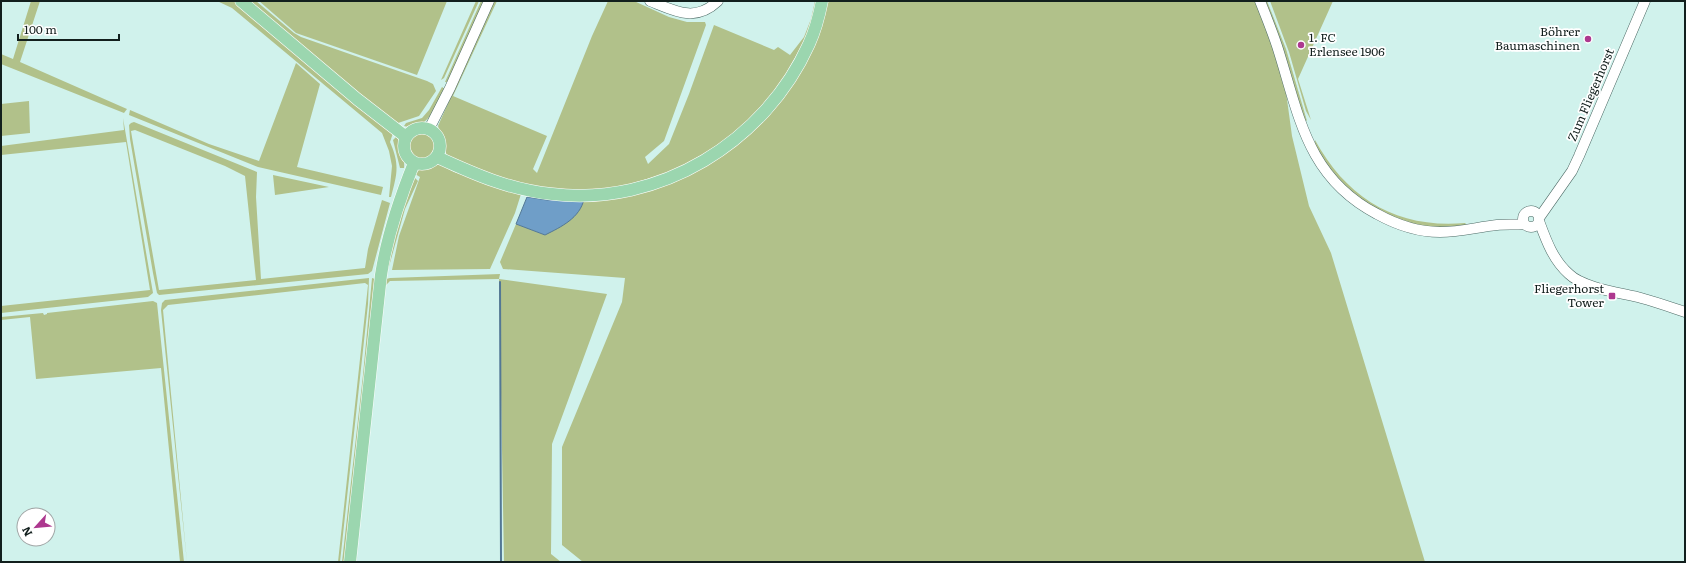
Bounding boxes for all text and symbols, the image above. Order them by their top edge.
scale bar [18,16,119,42]
text: 100 m [24,20,57,38]
place label: Böhrer Baumaschinen [1495,22,1580,54]
place label: 1. FC Erlensee 1906 [1309,28,1385,60]
marker: Böhrer Baumaschinen [1583,34,1593,44]
marker: 1. FC Erlensee 1906 [1296,40,1306,50]
street label: Zum Fliegerhorst [1562,45,1618,144]
place label: Fliegerhorst Tower [1534,279,1604,311]
marker: Fliegerhorst Tower [1607,291,1617,301]
north arrow [16,507,56,547]
text: N [17,524,35,540]

